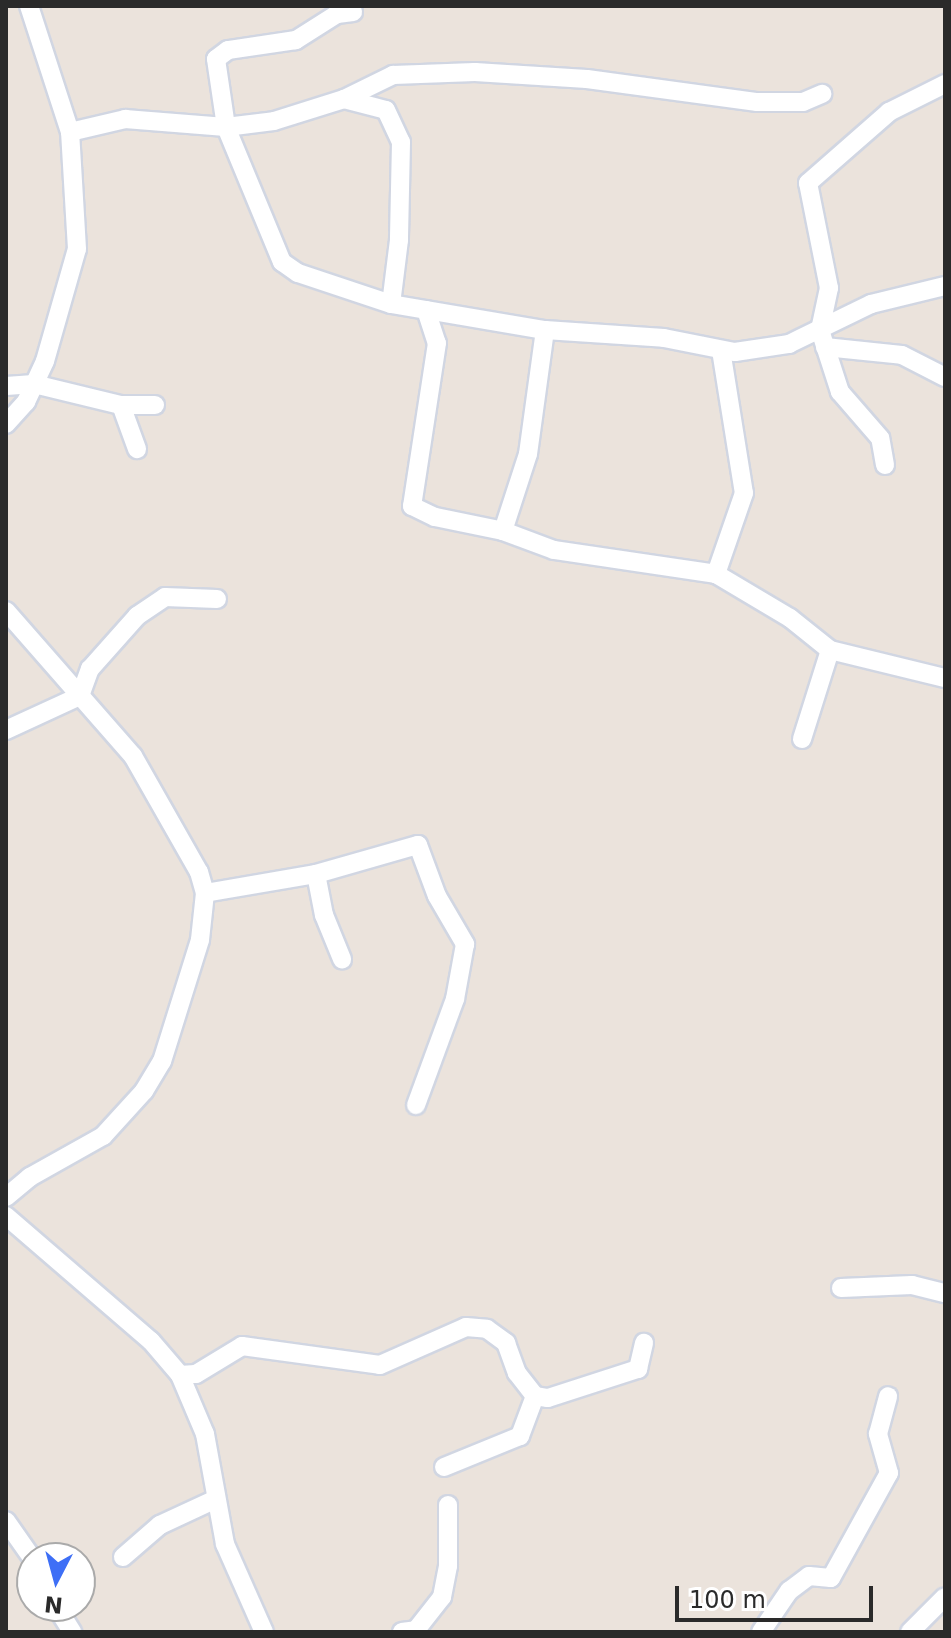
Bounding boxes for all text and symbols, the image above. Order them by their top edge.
north arrow [16,1542,96,1622]
scale bar [679,1570,877,1620]
text: 100 m [689,1586,766,1614]
text: N [43,1591,64,1618]

